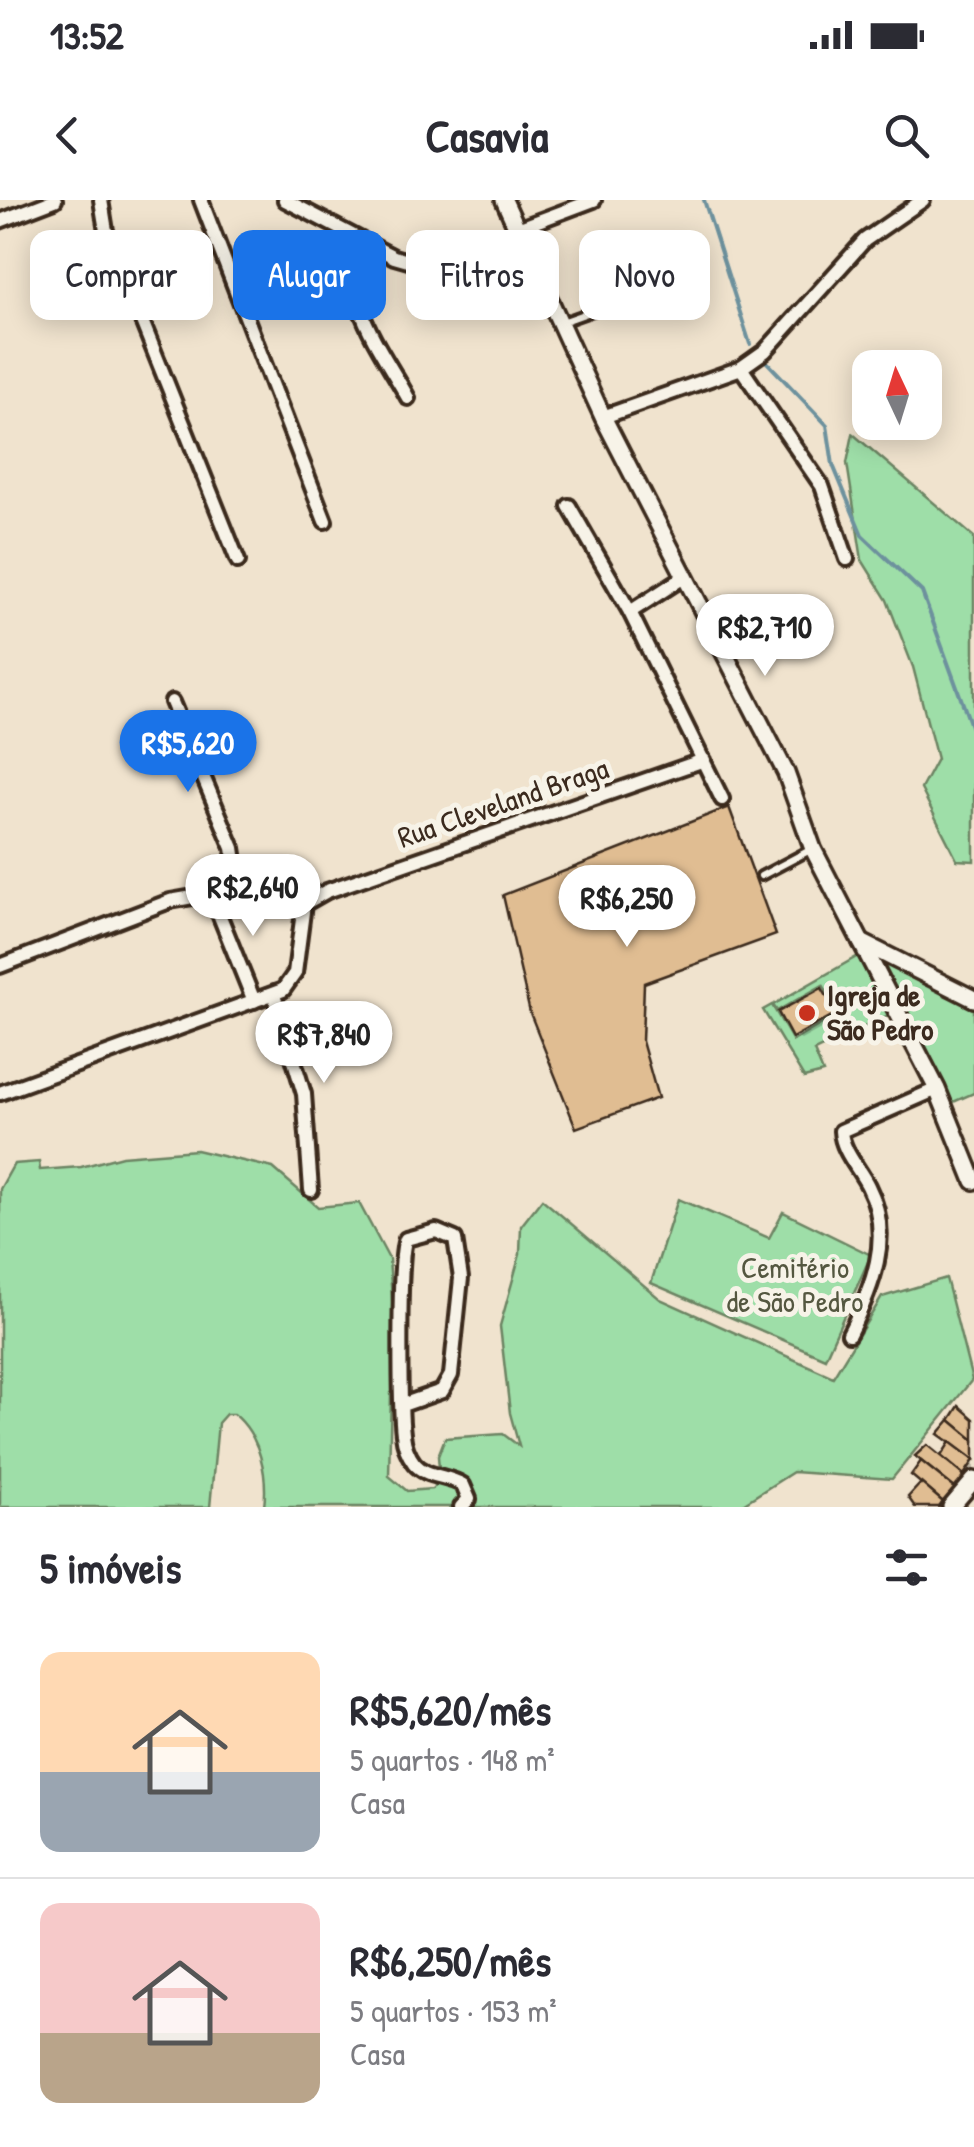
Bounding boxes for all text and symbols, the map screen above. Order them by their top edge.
text: 13:52 [50,9,124,61]
text: Casavia [426,105,549,166]
icon: back [40,108,95,163]
icon: search [879,108,934,163]
chip: Comprar [30,230,213,320]
chip: Alugar [233,230,386,320]
chip: Filtros [406,230,559,320]
chip: Novo [579,230,710,320]
north arrow [852,350,942,440]
map controls [852,350,942,440]
pin: R$2,710 [673,594,857,679]
text: R$2,710 [718,605,812,648]
pin: R$5,620 [96,710,280,795]
text: R$5,620 [142,721,234,764]
street label: Rua Cleveland Braga [392,747,613,857]
pin: R$2,640 [161,854,345,939]
text: R$2,640 [207,865,299,908]
pin: R$6,250 [535,865,719,950]
text: R$6,250 [581,876,673,919]
place label: Igreja de São Pedro [827,975,933,1049]
pin: R$7,840 [232,1001,416,1086]
marker: Igreja de São Pedro [796,1002,818,1024]
text: R$7,840 [277,1012,371,1055]
park label: Cemitério de São Pedro [727,1247,863,1321]
text: 5 imóveis [40,1539,181,1596]
icon: filters [879,1540,934,1595]
text: R$5,620/mês [350,1681,551,1738]
icon: home [120,1692,240,1812]
text: 5 quartos · 148 m² [350,1738,555,1781]
text: Casa [350,1781,405,1824]
text: R$6,250/mês [350,1932,551,1989]
icon: home [120,1943,240,2063]
text: 5 quartos · 153 m² [350,1989,557,2032]
text: Casa [350,2032,405,2075]

